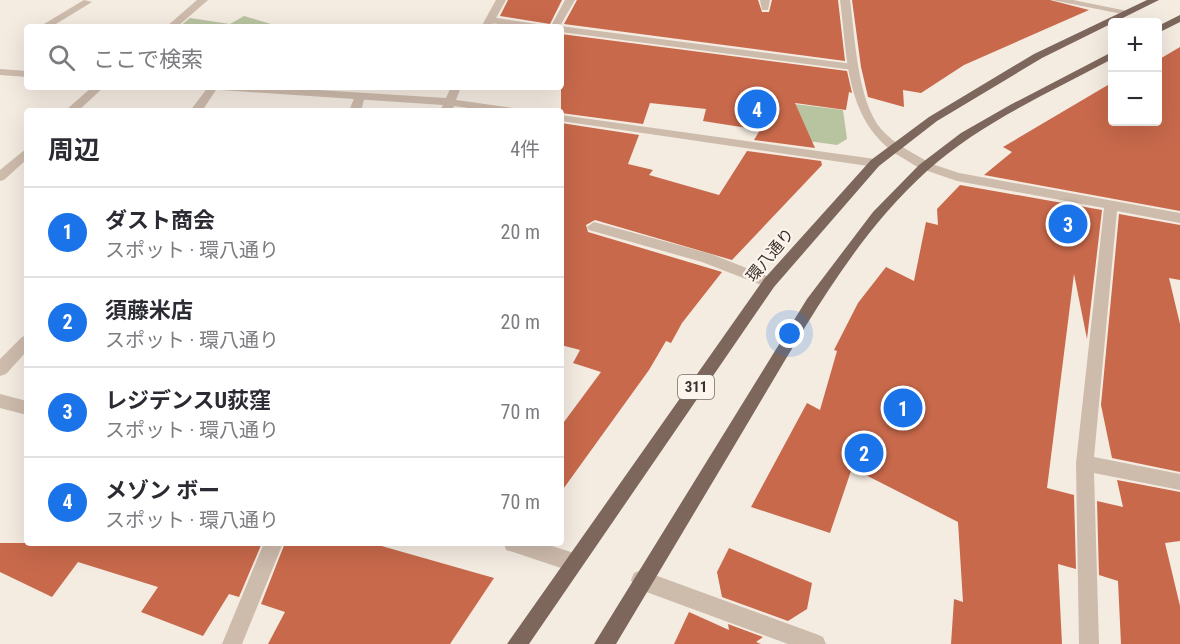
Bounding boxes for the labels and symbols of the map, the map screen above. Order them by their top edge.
pin: 4 [738,86,777,132]
pin: 3 [1048,202,1088,246]
street label: 環八通り [742,224,798,286]
your location [775,319,804,348]
road number: 311 [678,375,714,399]
pin: 1 [884,386,922,430]
pin: 2 [844,430,884,476]

